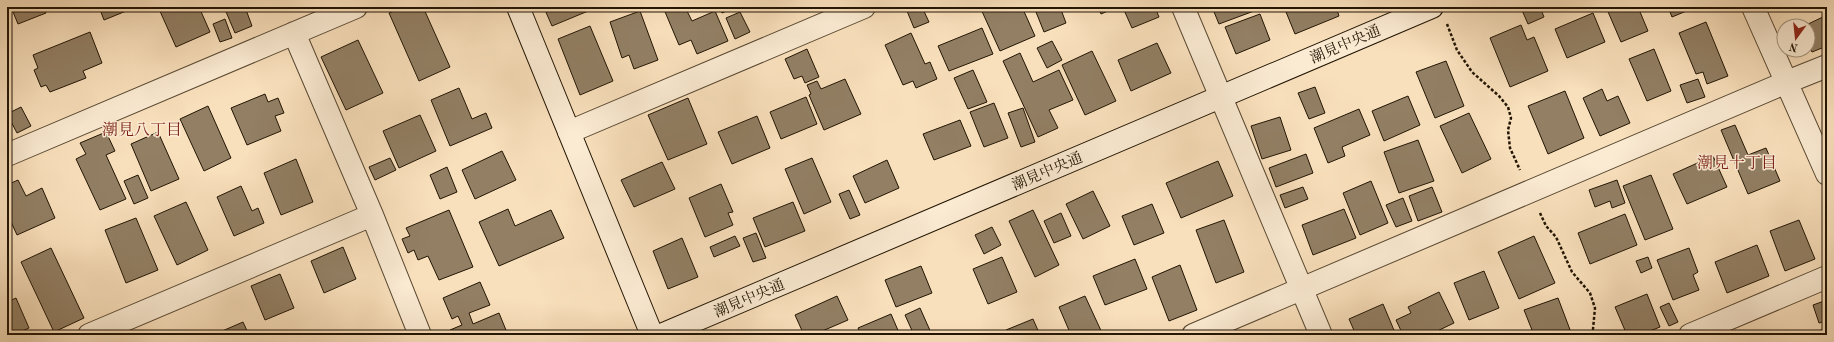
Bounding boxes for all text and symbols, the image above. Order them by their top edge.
north arrow [1776,18,1816,58]
street label: 潮見中央通 [1307,22,1383,67]
text: N [1788,40,1799,53]
district label: 潮見八丁目 [102,121,182,139]
street label: 潮見中央通 [1009,149,1085,194]
district label: 潮見十丁目 [1697,154,1777,172]
street label: 潮見中央通 [711,276,787,321]

